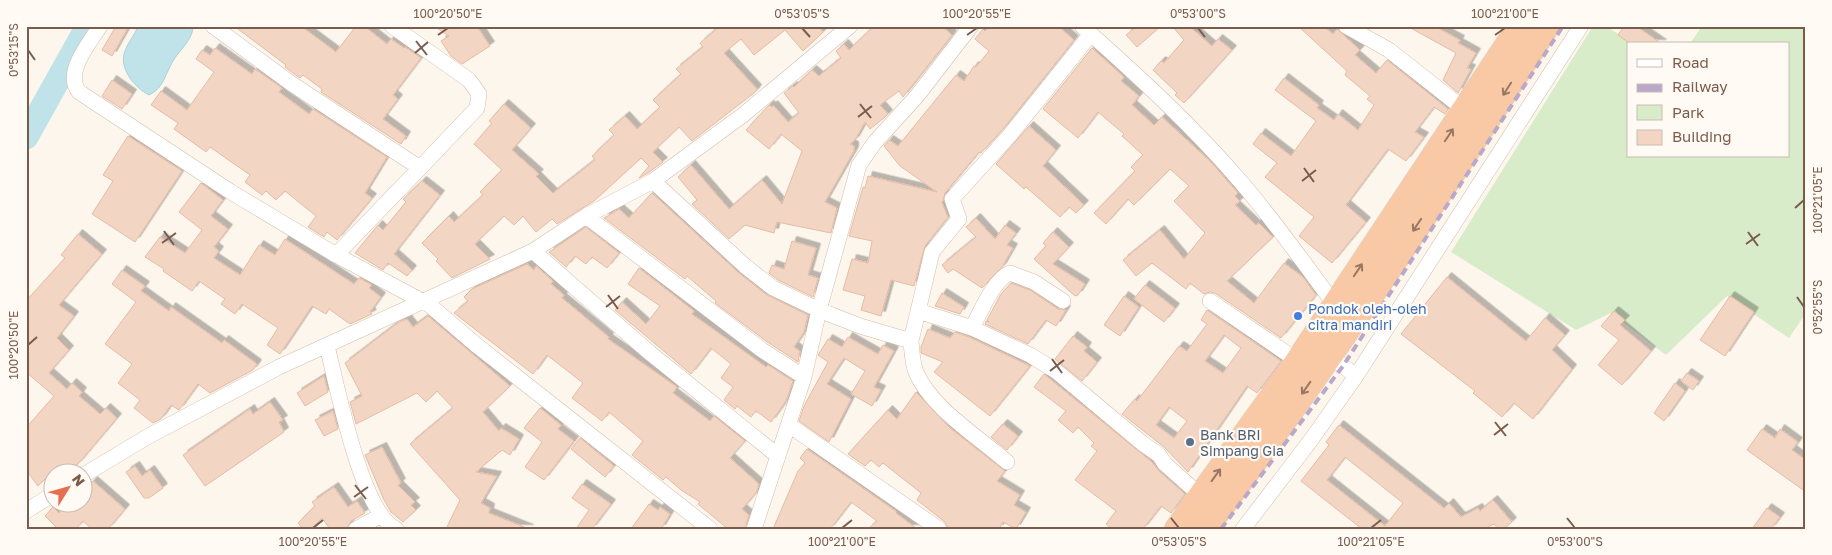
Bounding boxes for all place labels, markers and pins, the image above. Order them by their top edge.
place label: Pondok oleh-oleh citra mandiri [1308,300,1427,333]
marker: Pondok oleh-oleh citra mandiri [1292,310,1304,322]
place label: Bank BRI Simpang Gia [1200,426,1284,459]
marker: Bank BRI Simpang Gia [1184,436,1196,448]

